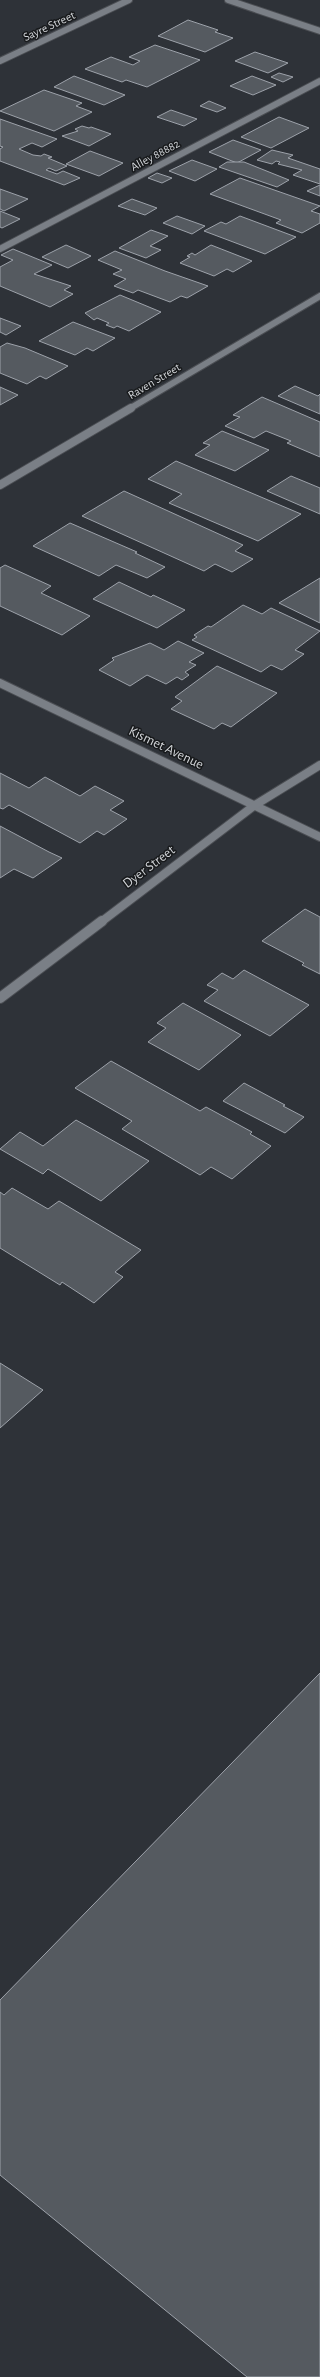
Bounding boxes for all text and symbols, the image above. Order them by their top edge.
street label: Sayre Street [21,9,77,44]
street label: Alley 88882 [128,137,182,174]
street label: Raven Street [126,361,182,401]
street label: Kismet Avenue [126,724,206,772]
street label: Dyer Street [120,843,178,891]

